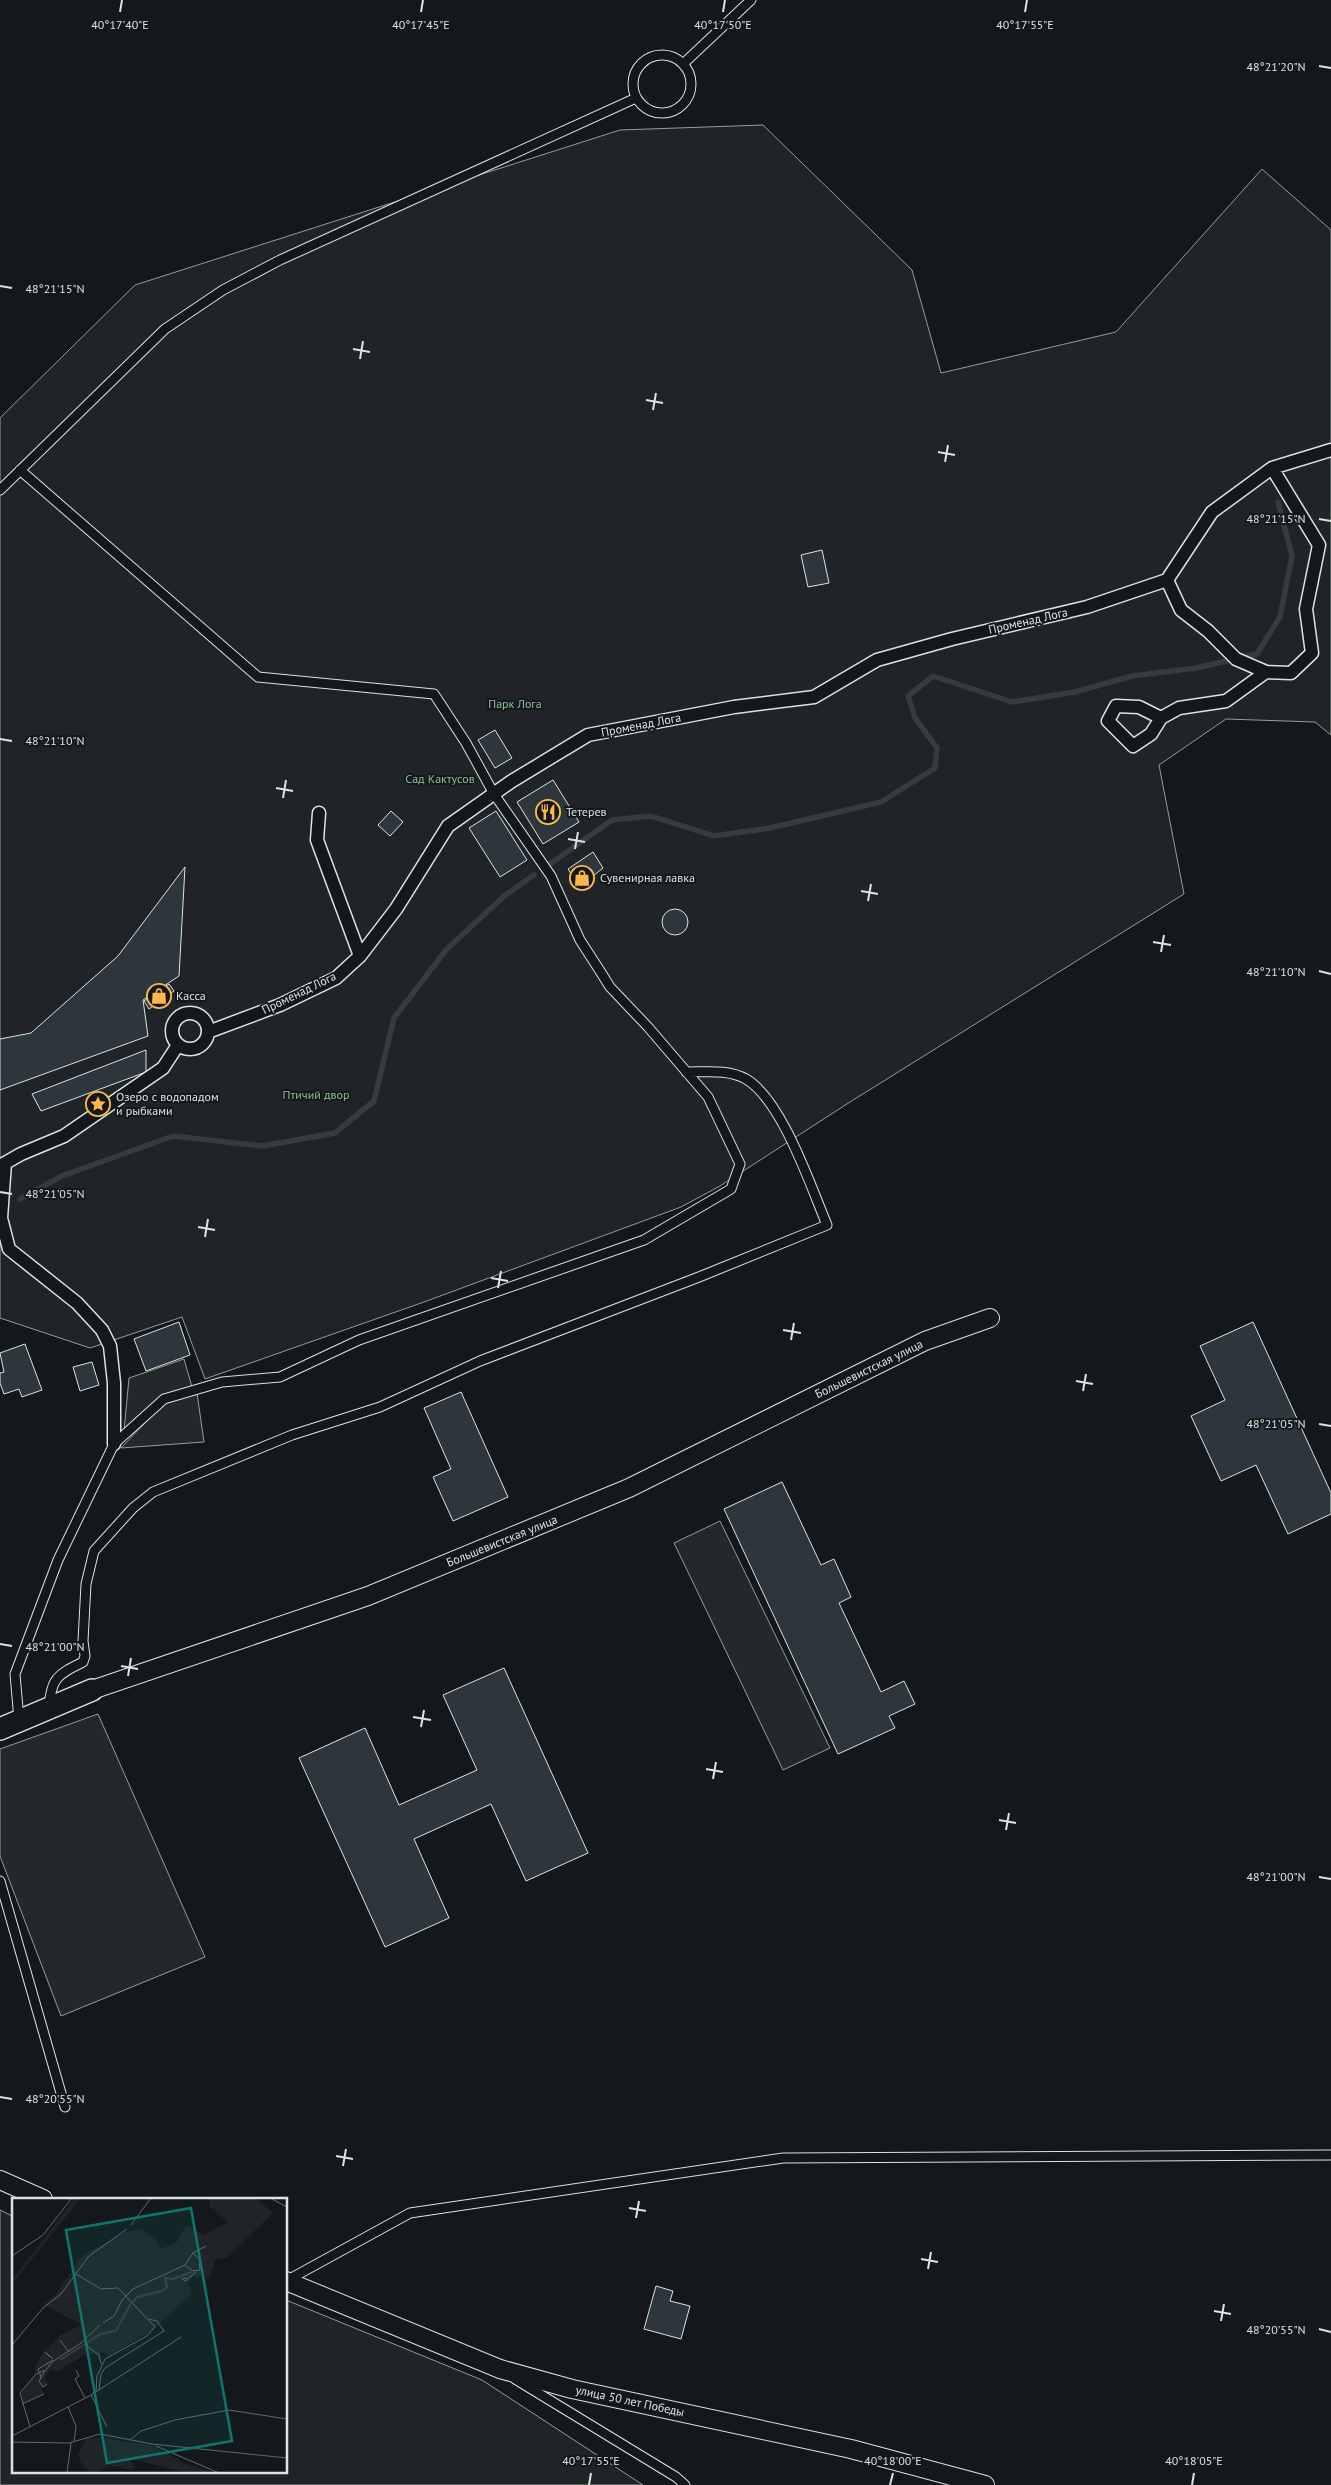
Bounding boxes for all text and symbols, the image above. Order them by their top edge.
text: 40°17'40"E [91,17,149,32]
text: 40°17'45"E [392,17,450,32]
text: 40°17'50"E [694,17,752,32]
text: 40°17'55"E [996,17,1054,32]
text: 48°21'20"N [1246,59,1306,74]
text: 48°21'15"N [25,281,85,296]
text: 48°21'15"N [1246,511,1306,526]
street label: Променад Лога [987,604,1069,637]
park label: Парк Лога [488,696,542,711]
street label: Променад Лога [600,709,682,740]
text: 48°21'10"N [25,733,85,748]
park label: Сад Кактусов [405,771,475,786]
restaurant icon: Тетерев [535,799,561,825]
place label: Тетерев [566,804,606,819]
shop icon: Сувенирная лавка [569,865,595,891]
place label: Сувенирная лавка [600,870,695,885]
text: 48°21'10"N [1246,964,1306,979]
street label: Променад Лога [259,968,338,1017]
shop icon: Касса [146,983,172,1009]
place label: Касса [176,988,206,1003]
park label: Птичий двор [283,1087,349,1102]
place label: Озеро с водопадом и рыбками [116,1089,219,1118]
place icon: Озеро с водопадом и рыбками [85,1091,111,1117]
text: 48°21'05"N [25,1186,85,1201]
street label: Большевистская улица [812,1336,925,1401]
text: 48°21'05"N [1246,1416,1306,1431]
street label: Большевистская улица [444,1511,560,1570]
text: 48°21'00"N [25,1639,85,1654]
text: 48°21'00"N [1246,1869,1306,1884]
text: 48°20'55"N [25,2091,85,2106]
inset map [12,2198,288,2472]
text: 48°20'55"N [1246,2322,1306,2337]
street label: улица 50 лет Победы [574,2382,686,2419]
text: 40°17'55"E [562,2453,620,2468]
text: 40°18'00"E [864,2453,922,2468]
text: 40°18'05"E [1165,2453,1223,2468]

